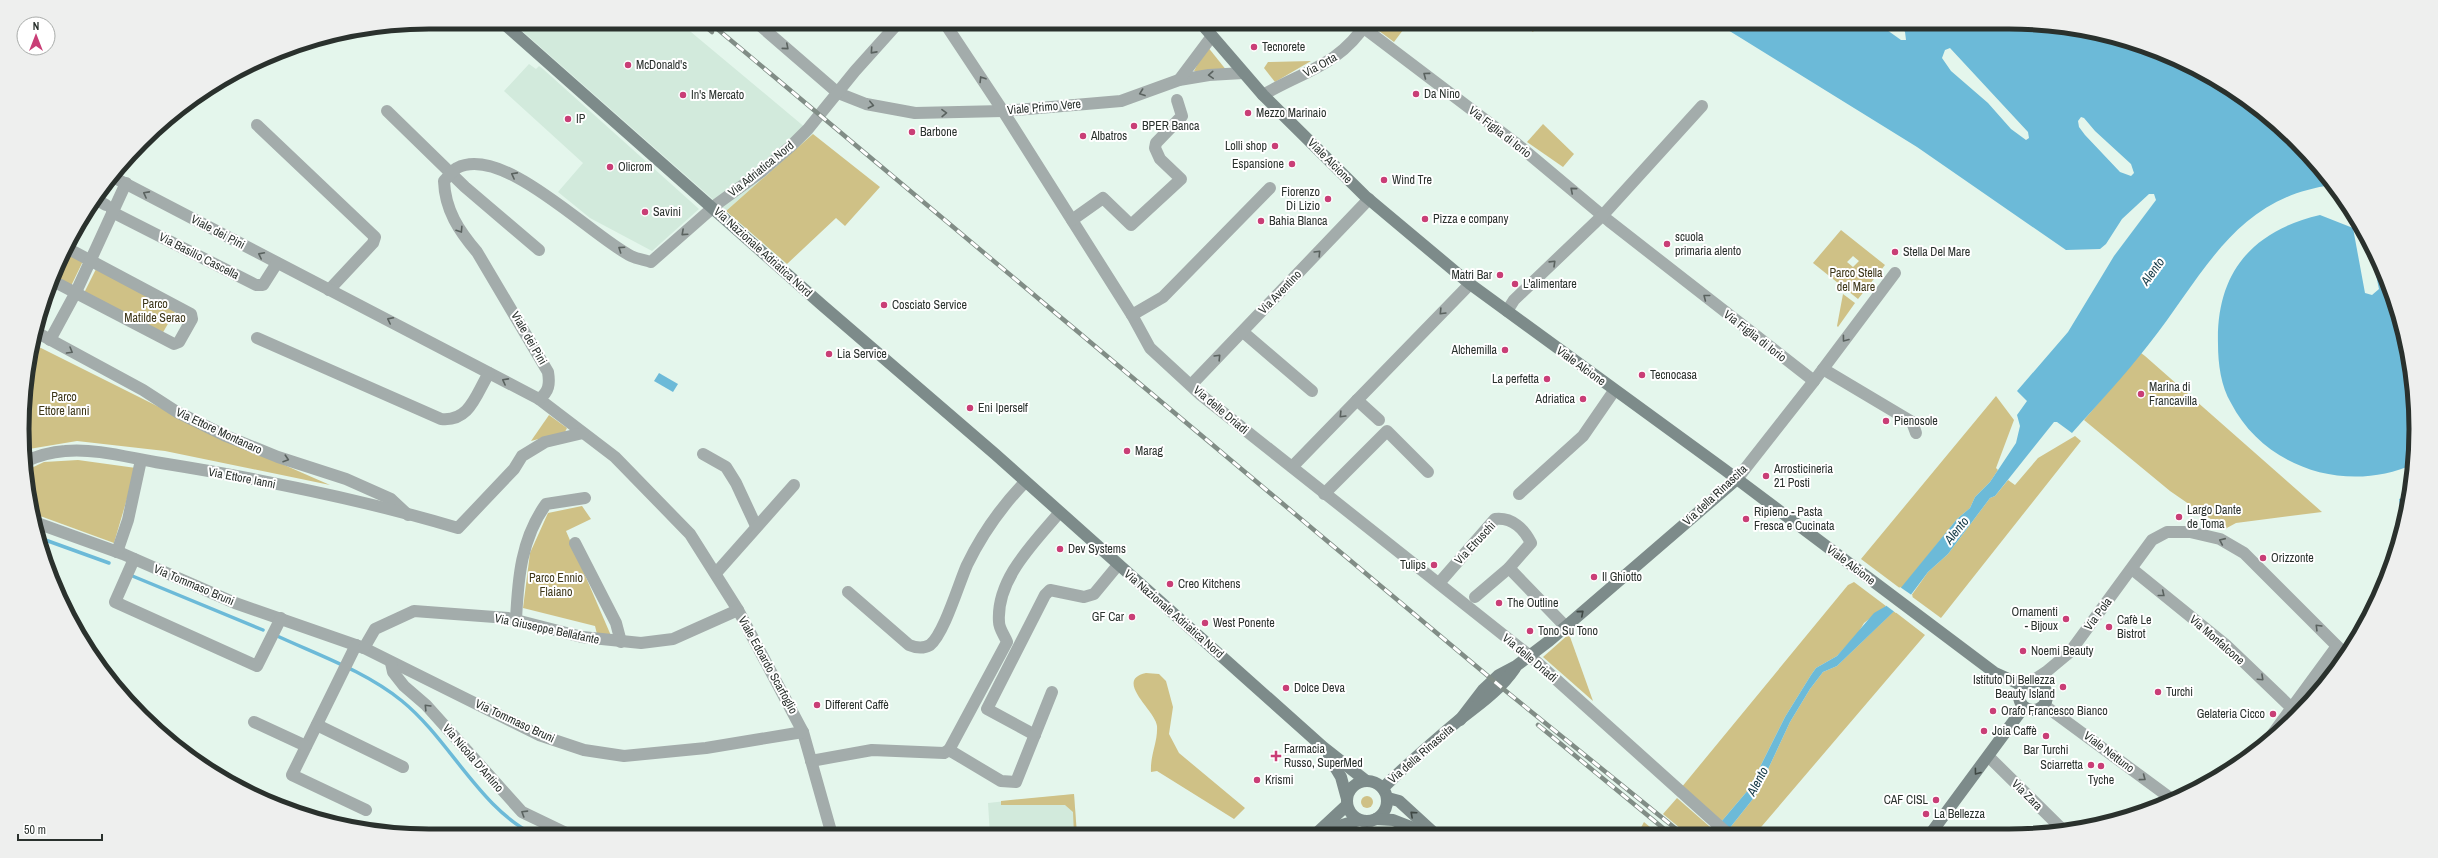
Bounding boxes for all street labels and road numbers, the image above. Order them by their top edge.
street label: Via Orta [1300,49,1340,81]
street label: Viale Primo Vere [1006,96,1082,118]
street label: Via Figlia di Iorio [1465,103,1535,161]
street label: Viale Alcione [1304,135,1356,187]
street label: Via Adriatica Nord [725,138,797,200]
street label: Via Nazionale Adriatica Nord [710,203,816,301]
street label: Viale dei Pini [188,211,248,253]
street label: Via Basilio Cascella [156,229,242,283]
street label: Via Aventino [1255,266,1305,318]
street label: Via Figlia di Iorio [1720,307,1790,365]
street label: Viale dei Pini [507,308,551,368]
street label: Viale Alcione [1553,343,1609,389]
street label: Via delle Driadi [1190,382,1252,438]
street label: Via Ettore Montanaro [173,404,265,458]
street label: Via della Rinascita [1679,461,1751,529]
street label: Via Ettore Ianni [207,464,277,492]
street label: Via Etruschi [1451,518,1499,568]
street label: Viale Alcione [1823,541,1879,589]
street label: Via Tommaso Bruni [151,561,237,609]
street label: Via Nazionale Adriatica Nord [1121,566,1227,662]
street label: Via Pola [2080,594,2116,634]
street label: Via Giuseppe Bellafante [493,610,601,648]
street label: Via Monfalcone [2186,612,2248,668]
street label: Viale Edoardo Scarfoglio [735,613,801,717]
street label: Via delle Driadi [1499,630,1561,686]
street label: Via Tommaso Bruni [473,696,557,746]
street label: Via Nicola D'Antino [439,721,507,795]
street label: Via della Rinascita [1385,721,1458,787]
street label: Viale Nettuno [2080,728,2138,776]
street label: Via Zara [2008,776,2046,814]

